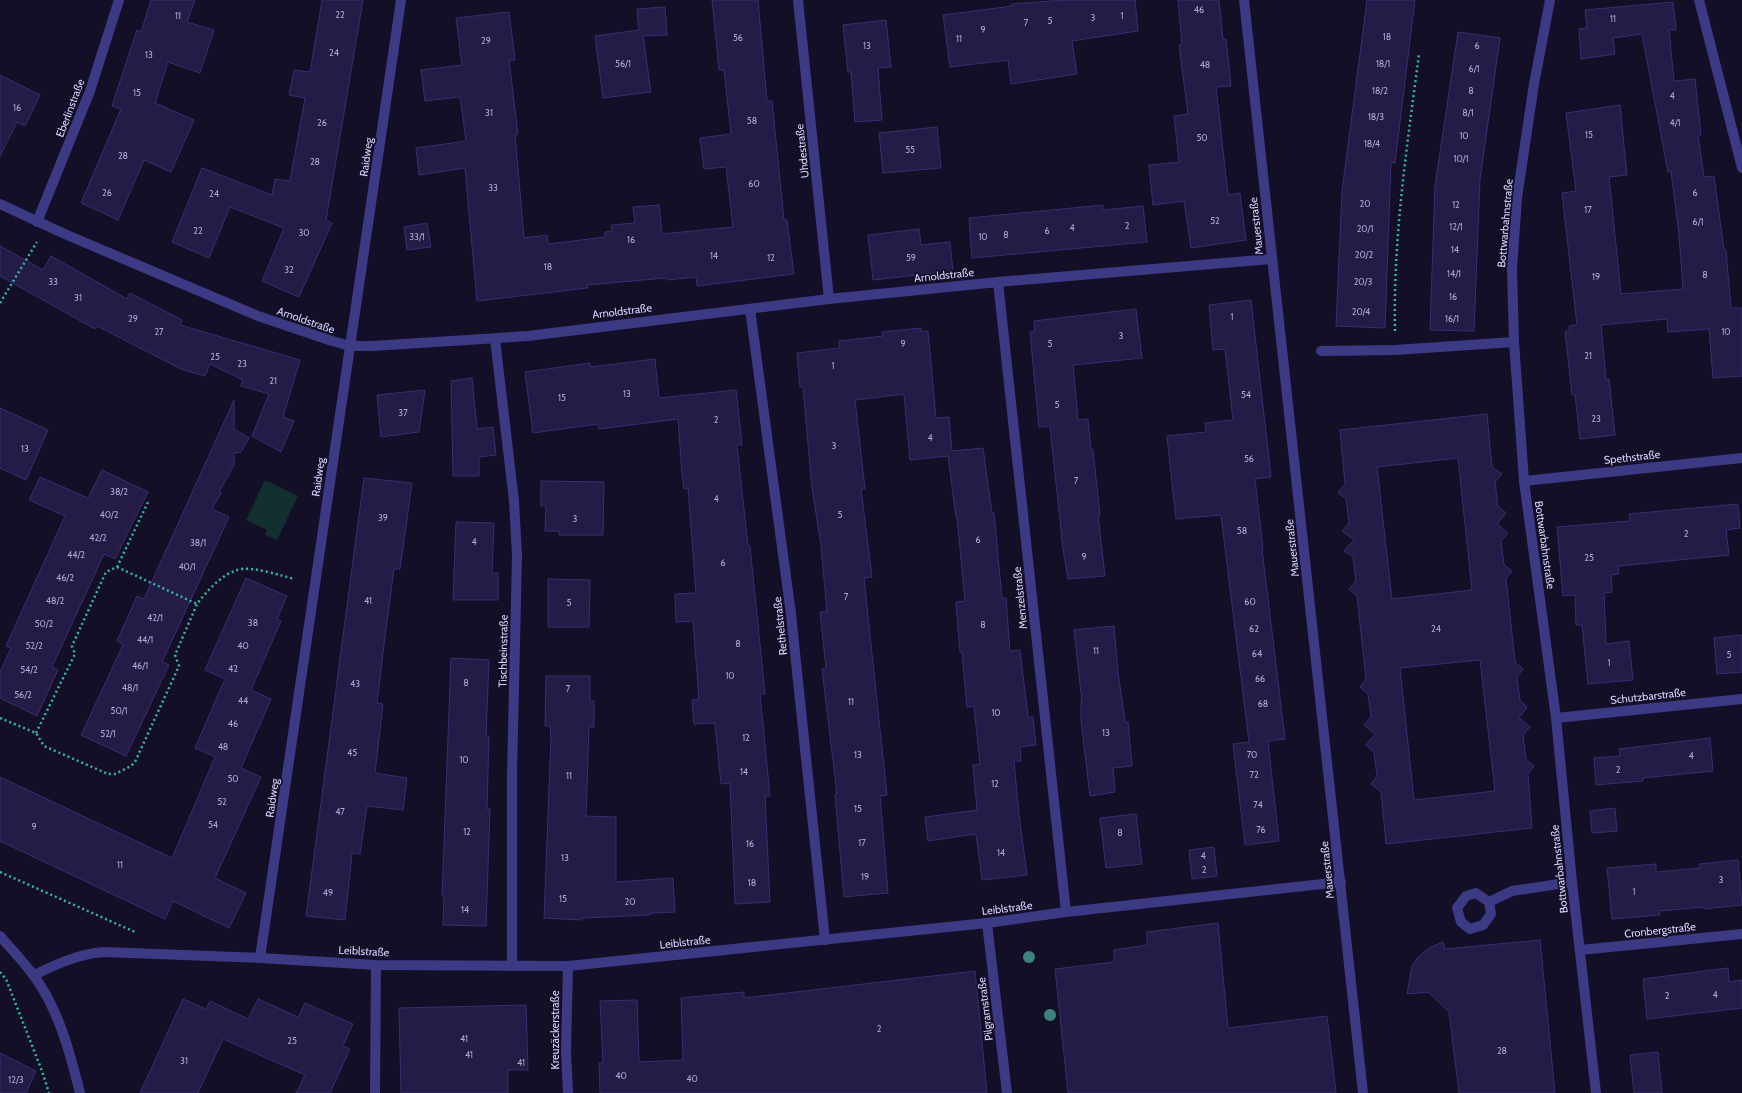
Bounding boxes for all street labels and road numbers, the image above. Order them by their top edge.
street label: Eberlinstraße [52,77,88,139]
street label: Uhdestraße [792,123,812,179]
street label: Raidweg [356,136,376,177]
street label: Bottwarbahnstraße [1494,178,1516,268]
street label: Mauerstraße [1246,196,1266,256]
street label: Arnoldstraße [913,265,975,285]
street label: Arnoldstraße [591,300,653,322]
street label: Arnoldstraße [275,304,337,336]
street label: Spethstraße [1603,447,1661,467]
street label: Raidweg [308,456,328,497]
street label: Bottwarbahnstraße [1532,500,1558,590]
street label: Mauerstraße [1282,518,1302,578]
street label: Menzelstraße [1010,566,1030,630]
street label: Rethelstraße [770,596,790,656]
street label: Tischbeinstraße [495,614,511,687]
street label: Schutzbarstraße [1610,685,1687,707]
street label: Raidweg [262,777,282,818]
street label: Bottwarbahnstraße [1547,824,1571,914]
street label: Mauerstraße [1317,840,1337,900]
street label: Leiblstraße [981,898,1033,918]
street label: Cronbergstraße [1624,919,1697,941]
street label: Leiblstraße [659,932,711,952]
street label: Leiblstraße [338,943,390,959]
street label: Pilgramstraße [974,976,996,1042]
street label: Kreuzäckerstraße [548,990,562,1070]

